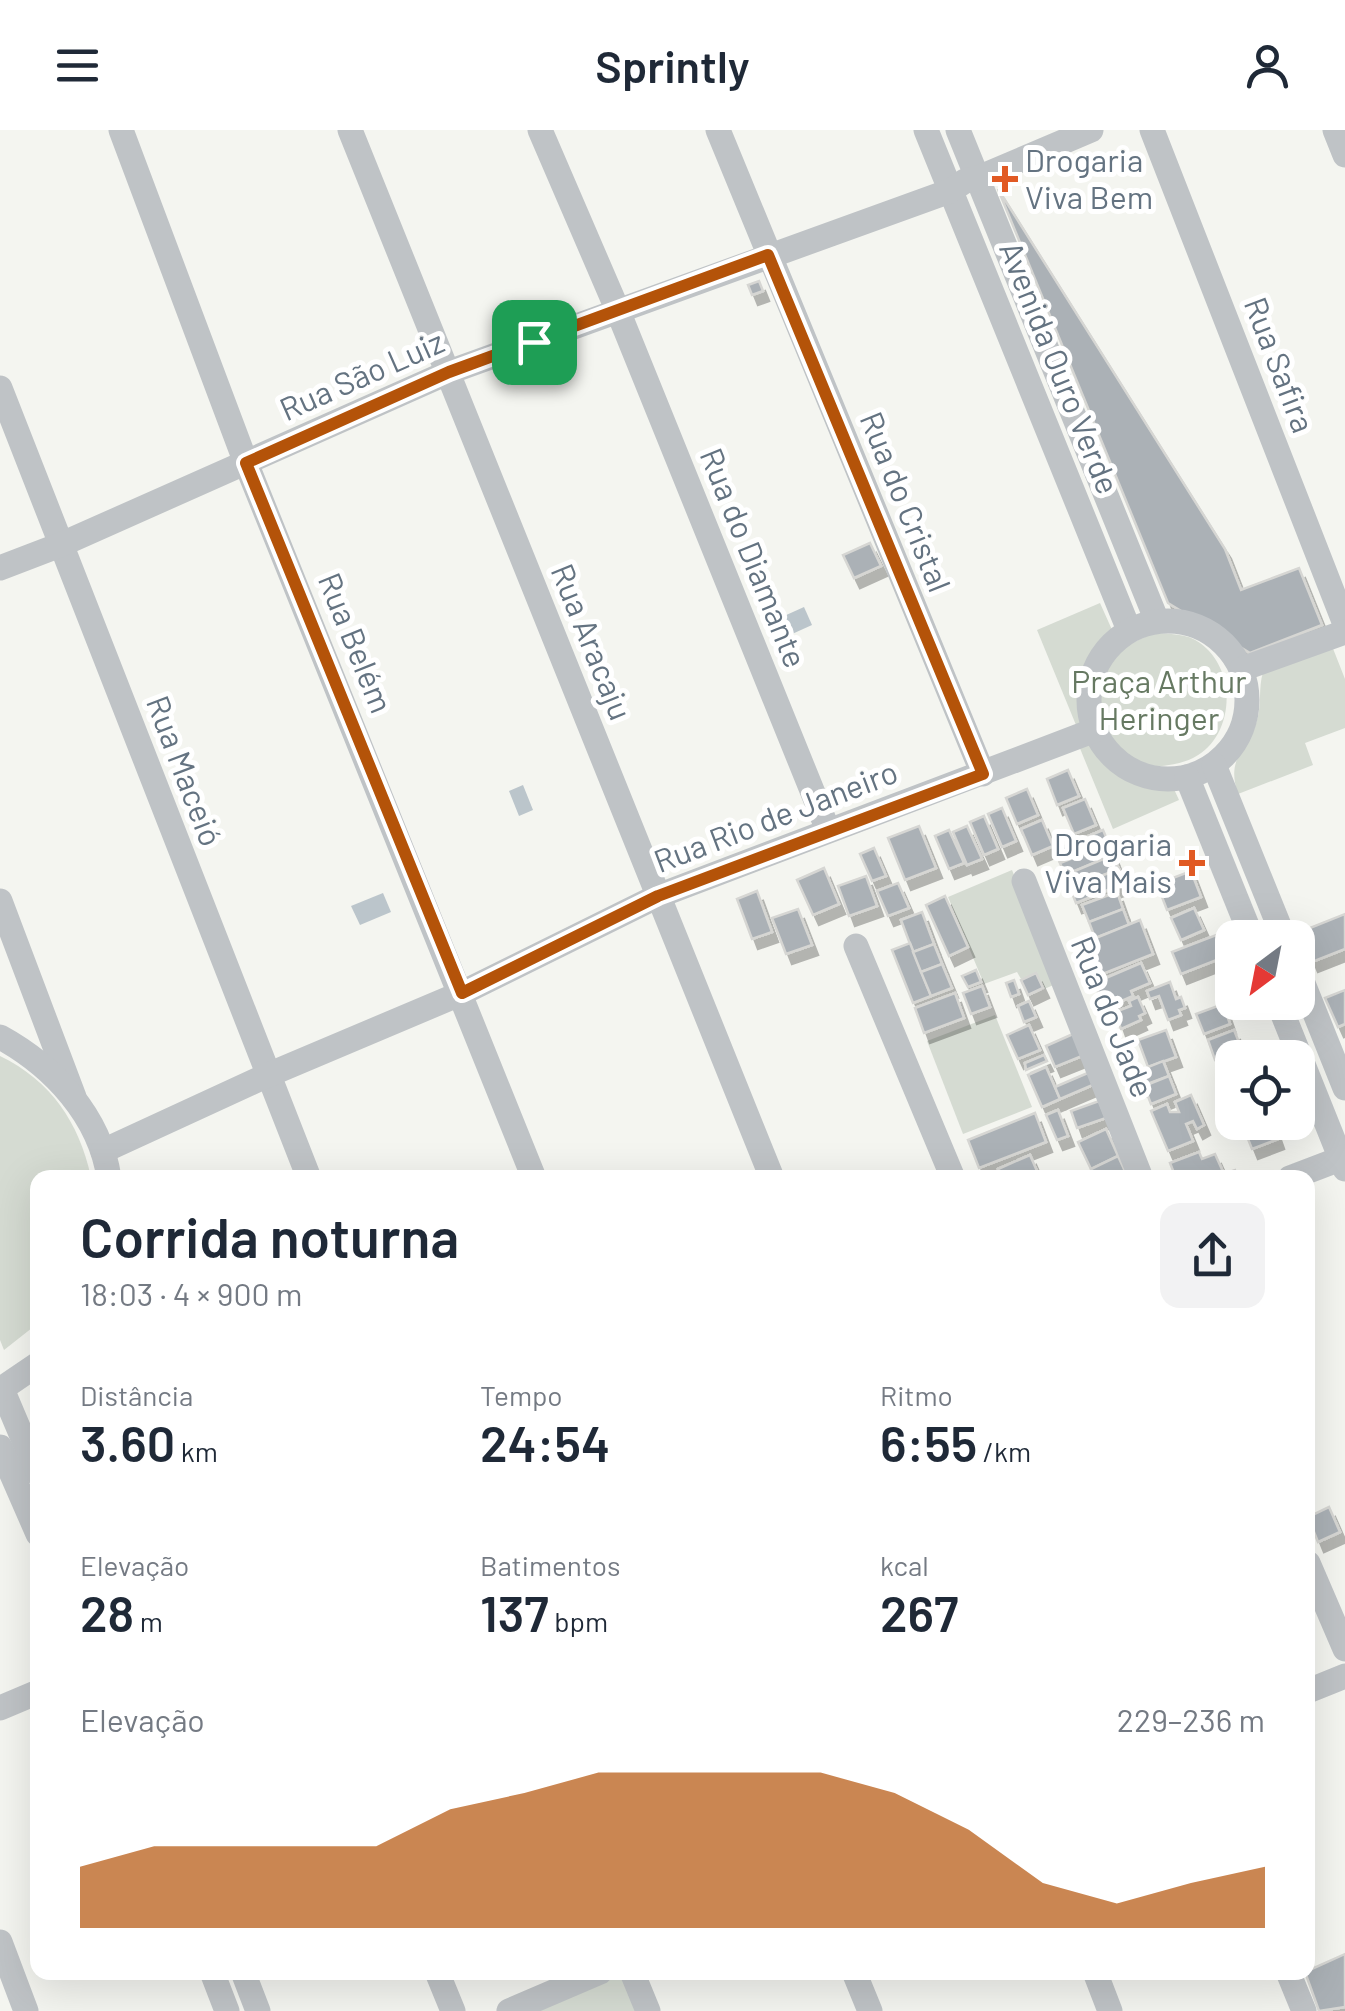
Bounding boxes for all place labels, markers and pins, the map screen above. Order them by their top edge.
place label: Drogaria Viva Bem [1025,140,1153,215]
marker: Drogaria Viva Bem [994,168,1016,190]
pin [492,300,577,385]
place label: Drogaria Viva Mais [1045,824,1172,899]
marker: Drogaria Viva Mais [1181,852,1203,874]

